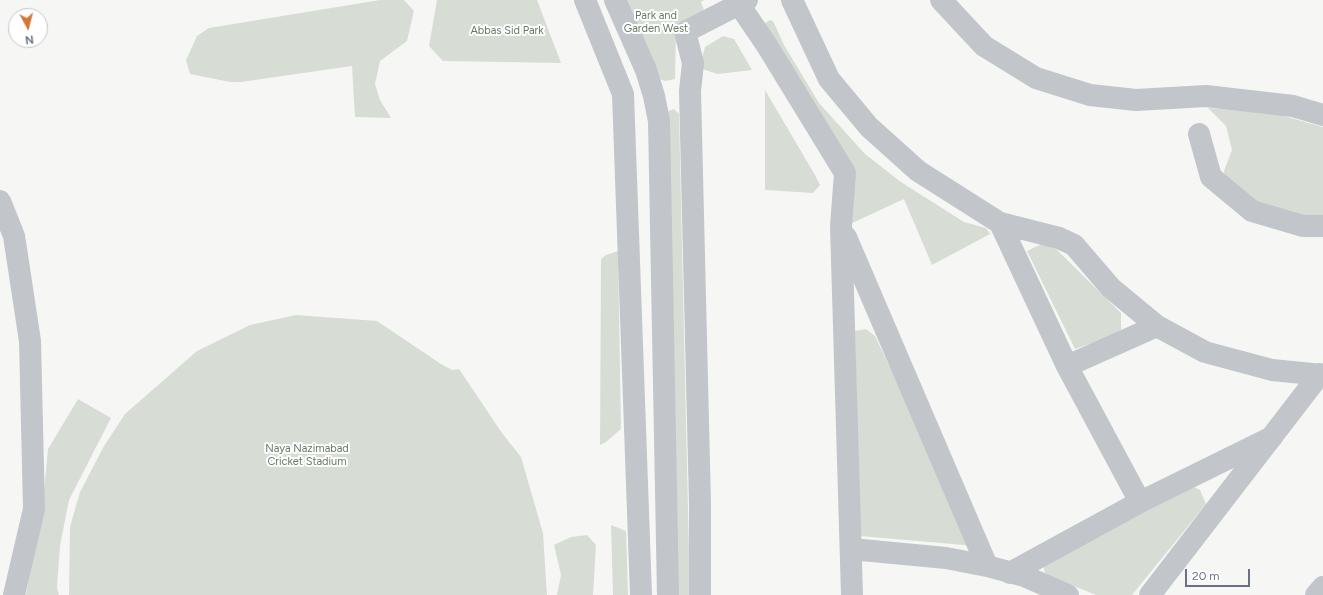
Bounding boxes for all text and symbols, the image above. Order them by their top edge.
north arrow [8,8,48,48]
park label: Park and Garden West [624,9,688,35]
park label: Abbas Sid Park [470,24,544,38]
text: N [24,32,34,46]
park label: Naya Nazimabad Cricket Stadium [265,442,349,468]
scale bar [1187,561,1252,587]
text: 20 m [1192,569,1220,583]

